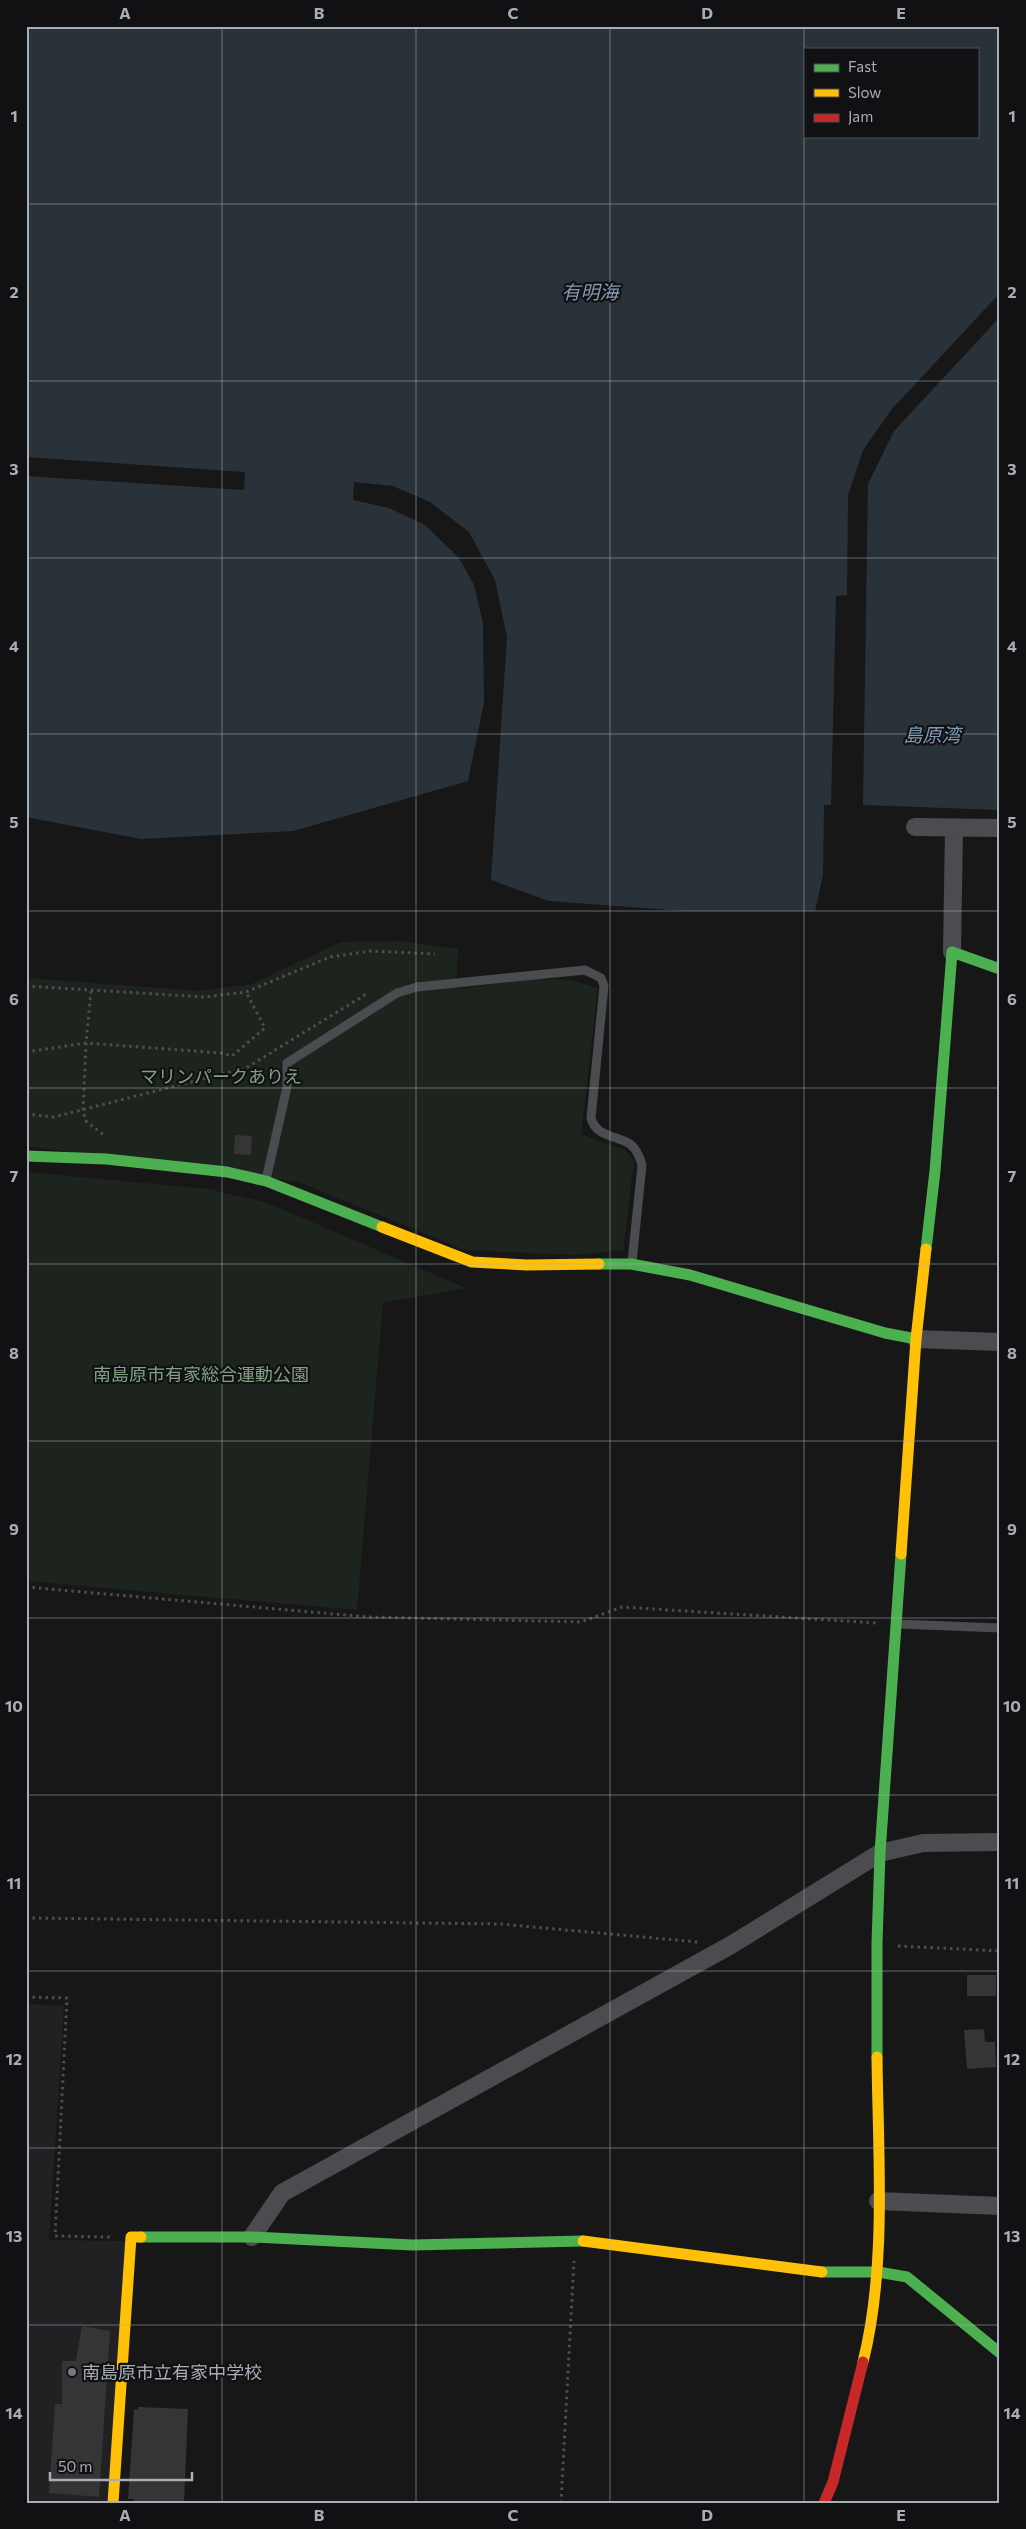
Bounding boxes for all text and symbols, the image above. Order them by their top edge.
text: A [119,3,131,22]
text: B [314,3,325,22]
text: C [508,3,519,22]
text: D [701,3,713,22]
text: E [896,3,906,22]
legend [804,48,978,138]
text: Fast [848,57,877,75]
text: Slow [848,83,881,101]
text: 1 [10,106,18,125]
text: 1 [1008,106,1016,125]
text: Jam [848,107,873,125]
water label: 有明海 [561,280,621,303]
text: 2 [9,282,19,301]
text: 2 [1007,282,1017,301]
text: 3 [9,459,19,478]
text: 3 [1007,459,1017,478]
text: 4 [9,636,19,655]
text: 4 [1007,636,1017,655]
water label: 島原湾 [903,723,963,746]
text: 5 [9,812,19,831]
text: 5 [1007,812,1017,831]
text: 6 [9,989,19,1008]
text: 6 [1007,989,1017,1008]
park label: マリンパークありえ [140,1065,302,1087]
text: 7 [10,1166,19,1185]
text: 7 [1008,1166,1017,1185]
text: 8 [9,1343,19,1362]
text: 8 [1007,1343,1017,1362]
park label: 南島原市有家総合運動公園 [93,1363,309,1385]
text: 9 [9,1519,19,1538]
text: 9 [1007,1519,1017,1538]
text: 10 [5,1696,23,1715]
text: 10 [1003,1696,1021,1715]
text: 11 [7,1873,21,1892]
text: 11 [1005,1873,1019,1892]
text: 12 [6,2049,22,2068]
text: 12 [1004,2049,1020,2068]
text: 13 [6,2226,22,2245]
text: 13 [1004,2226,1020,2245]
place label: 南島原市立有家中学校 [82,2361,262,2383]
marker: 南島原市立有家中学校 [66,2366,78,2378]
text: 14 [5,2403,23,2422]
text: 14 [1003,2403,1021,2422]
scale bar [50,2449,192,2481]
text: 50 m [58,2457,92,2475]
text: A [119,2505,131,2524]
text: B [314,2505,325,2524]
text: C [508,2505,519,2524]
text: D [701,2505,713,2524]
text: E [896,2505,906,2524]

